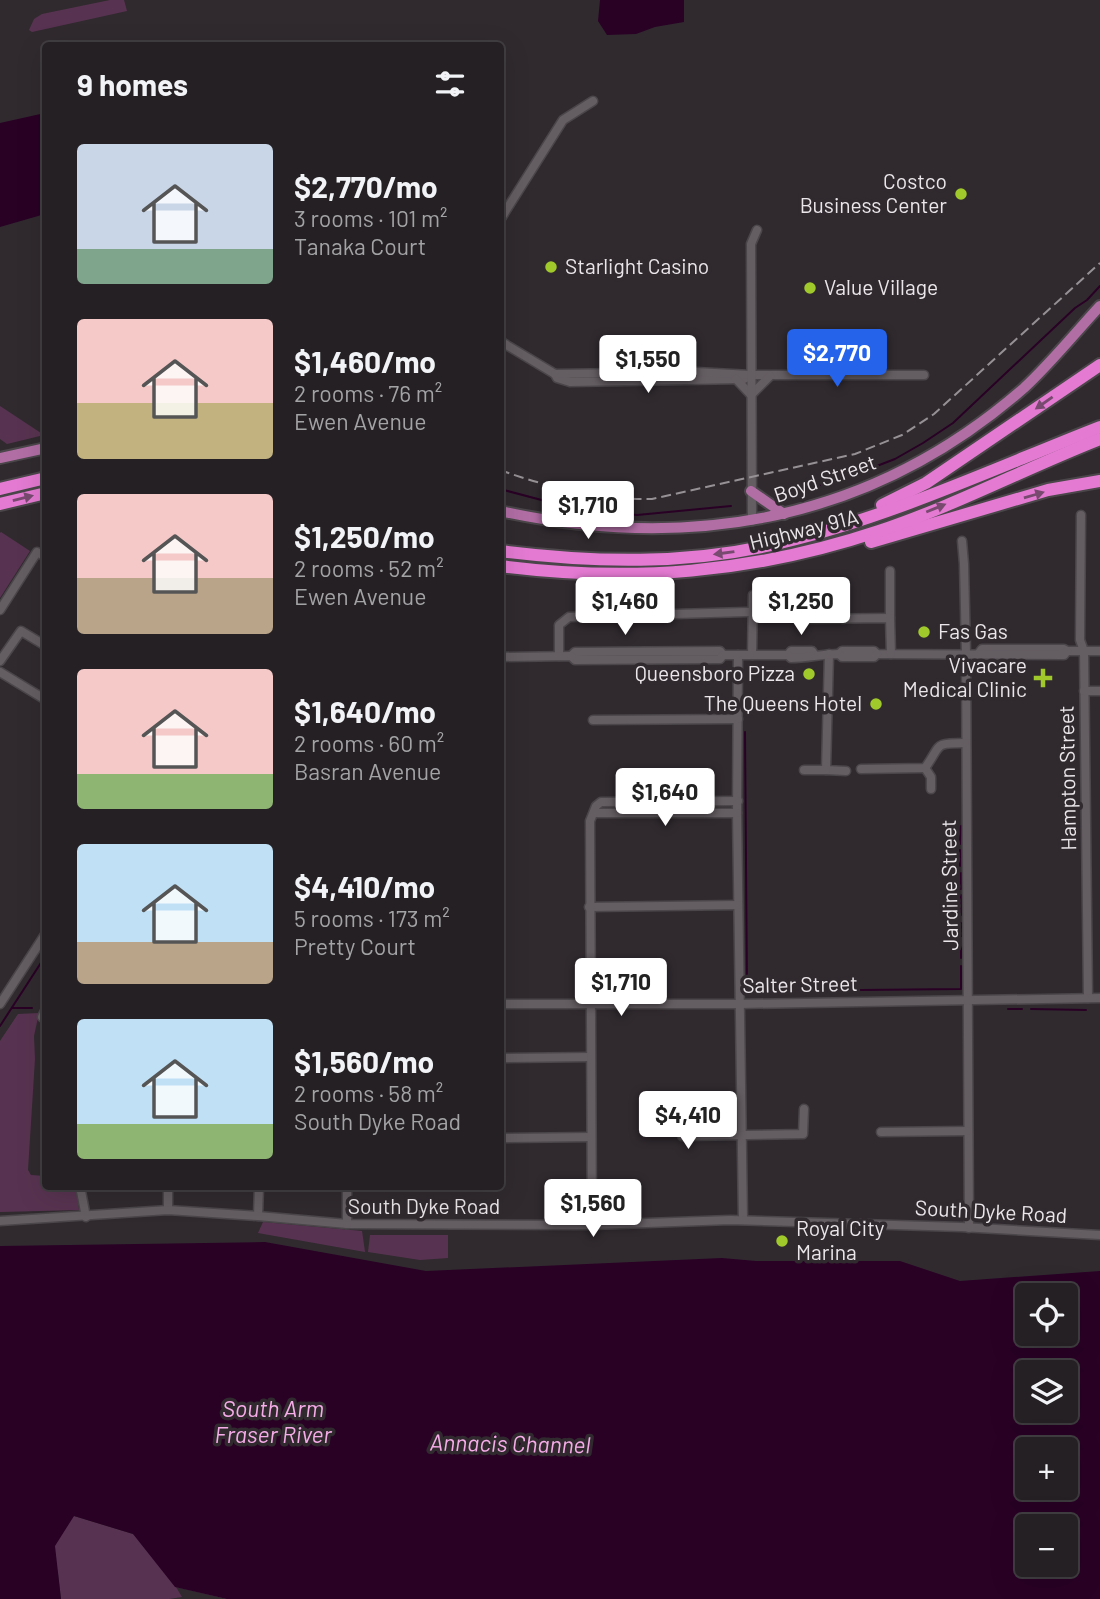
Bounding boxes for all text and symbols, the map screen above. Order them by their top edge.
icon: filters [431,65,469,103]
text: 9 homes [77,66,188,102]
text: $2,770/mo [294,168,438,204]
place label: Costco Business Center [800,168,947,217]
icon: home [133,172,217,256]
marker: Costco Business Center [953,186,969,202]
text: 3 rooms · 101 m² [294,204,447,232]
text: Tanaka Court [294,232,426,260]
place label: Starlight Casino [565,253,709,278]
marker: Starlight Casino [543,259,559,275]
place label: Value Village [824,274,938,299]
marker: Value Village [802,280,818,296]
pin: $2,770 [780,330,894,389]
pin: $1,550 [591,336,705,395]
text: $2,770 [803,338,871,366]
text: $1,460/mo [294,343,436,379]
text: $1,550 [615,344,681,372]
icon: home [133,347,217,431]
text: 2 rooms · 76 m² [294,379,442,407]
one-way arrow [1035,396,1053,410]
text: Ewen Avenue [294,407,426,435]
street label: Boyd Street [770,448,879,507]
pin: $1,710 [531,482,645,541]
one-way arrow [1024,489,1045,499]
text: $1,710 [558,490,618,518]
one-way arrow [12,492,34,503]
street label: Highway 91A [747,503,861,554]
one-way arrow [926,503,947,514]
text: $1,250/mo [294,518,435,554]
icon: home [133,522,217,606]
one-way arrow [713,547,735,558]
text: 2 rooms · 52 m² [294,554,444,582]
pin: $1,460 [568,578,682,637]
pin: $1,250 [744,578,858,637]
text: Ewen Avenue [294,582,426,610]
text: $1,460 [592,586,658,614]
text: $1,250 [768,586,834,614]
place label: Fas Gas [938,618,1008,643]
marker: Fas Gas [916,624,932,640]
place label: Vivacare Medical Clinic [903,652,1027,701]
place label: Queensboro Pizza [635,660,795,685]
marker: Queensboro Pizza [801,666,817,682]
marker: Vivacare Medical Clinic [1033,668,1053,688]
place label: The Queens Hotel [704,690,862,715]
text: $1,640/mo [294,693,436,729]
marker: The Queens Hotel [868,696,884,712]
icon: home [133,697,217,781]
street label: Hampton Street [1053,705,1080,851]
text: 2 rooms · 60 m² [294,729,444,757]
text: Basran Avenue [294,757,441,785]
pin: $1,640 [608,768,722,828]
text: $1,640 [632,777,698,805]
street label: Jardine Street [935,819,962,951]
text: $4,410/mo [294,868,435,904]
icon: home [133,872,217,956]
text: 5 rooms · 173 m² [294,904,450,932]
text: Pretty Court [294,932,416,960]
pin: $1,710 [564,958,678,1018]
text: $1,710 [591,967,651,995]
street label: Salter Street [742,970,858,997]
text: $1,560/mo [294,1043,434,1079]
icon: home [133,1047,217,1131]
text: 2 rooms · 58 m² [294,1079,443,1107]
pin: $4,410 [631,1092,745,1151]
text: $4,410 [655,1100,721,1128]
text: South Dyke Road [294,1107,461,1135]
pin: $1,560 [536,1180,650,1239]
text: $1,560 [560,1188,626,1216]
street label: South Dyke Road [348,1193,500,1218]
street label: South Dyke Road [914,1194,1068,1227]
place label: Royal City Marina [796,1215,885,1264]
marker: Royal City Marina [774,1233,790,1249]
map controls [1015,1283,1078,1577]
button: locate [1015,1283,1078,1346]
button: layers [1015,1360,1078,1423]
water label: South Arm Fraser River [214,1394,332,1448]
water label: Annacis Channel [429,1428,591,1458]
button: + [1015,1437,1078,1500]
button: − [1015,1514,1078,1577]

